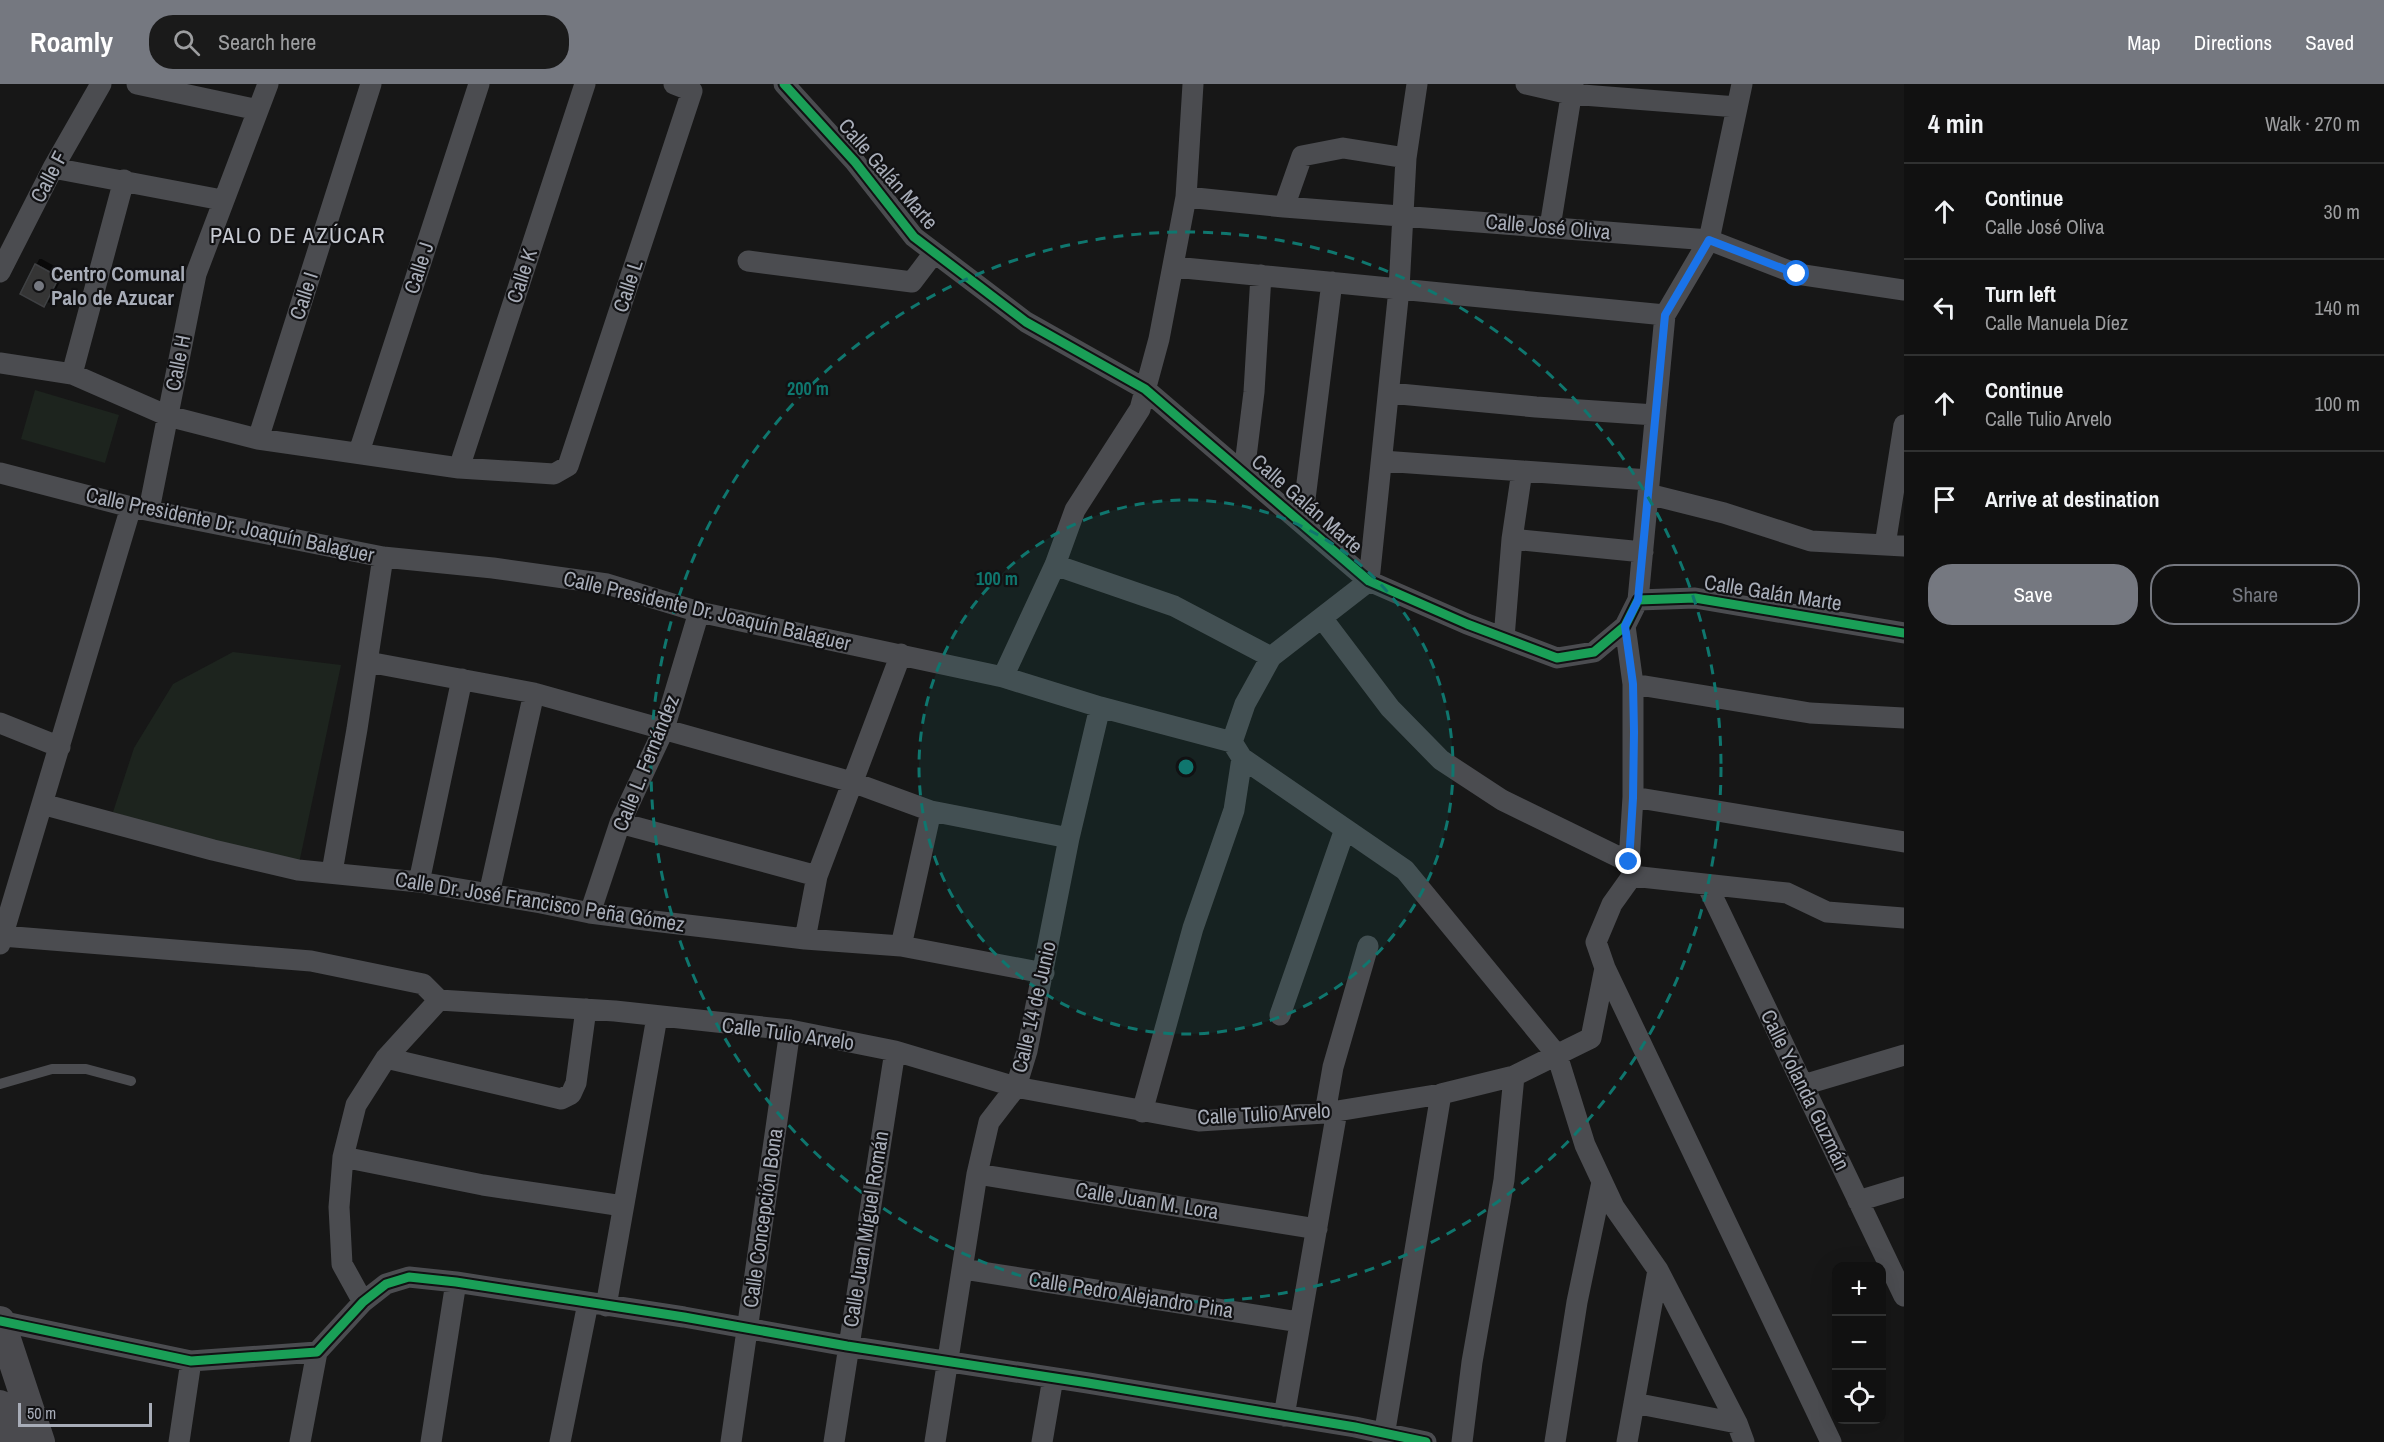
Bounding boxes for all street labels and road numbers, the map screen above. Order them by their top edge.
street label: Calle Galán Marte [832,112,945,236]
street label: Calle F [23,146,74,208]
street label: Calle José Oliva [1484,207,1612,246]
street label: Calle J [397,238,440,297]
street label: Calle K [499,244,544,307]
street label: Calle L [605,255,650,316]
street label: Calle I [282,268,325,324]
street label: Calle H [158,332,197,393]
street label: Calle Galán Marte [1245,447,1369,560]
street label: Calle Presidente Dr. Joaquín Balaguer [83,480,377,569]
street label: Calle Presidente Dr. Joaquín Balaguer [561,563,854,658]
street label: Calle Galán Marte [1702,567,1844,618]
street label: Calle L. Fernández [605,690,686,835]
street label: Calle Dr. José Francisco Peña Gómez [393,864,687,939]
street label: Calle 14 de Junio [1004,938,1063,1075]
street label: Calle Yolanda Guzmán [1754,1005,1857,1175]
street label: Calle Tulio Arvelo [720,1010,856,1057]
street label: Calle Tulio Arvelo [1197,1096,1331,1131]
street label: Calle Concepción Bona [736,1126,790,1310]
street label: Calle Juan Miguel Román [836,1129,895,1329]
street label: Calle Juan M. Lora [1073,1175,1221,1226]
street label: Calle Pedro Alejandro Pina [1027,1264,1236,1325]

